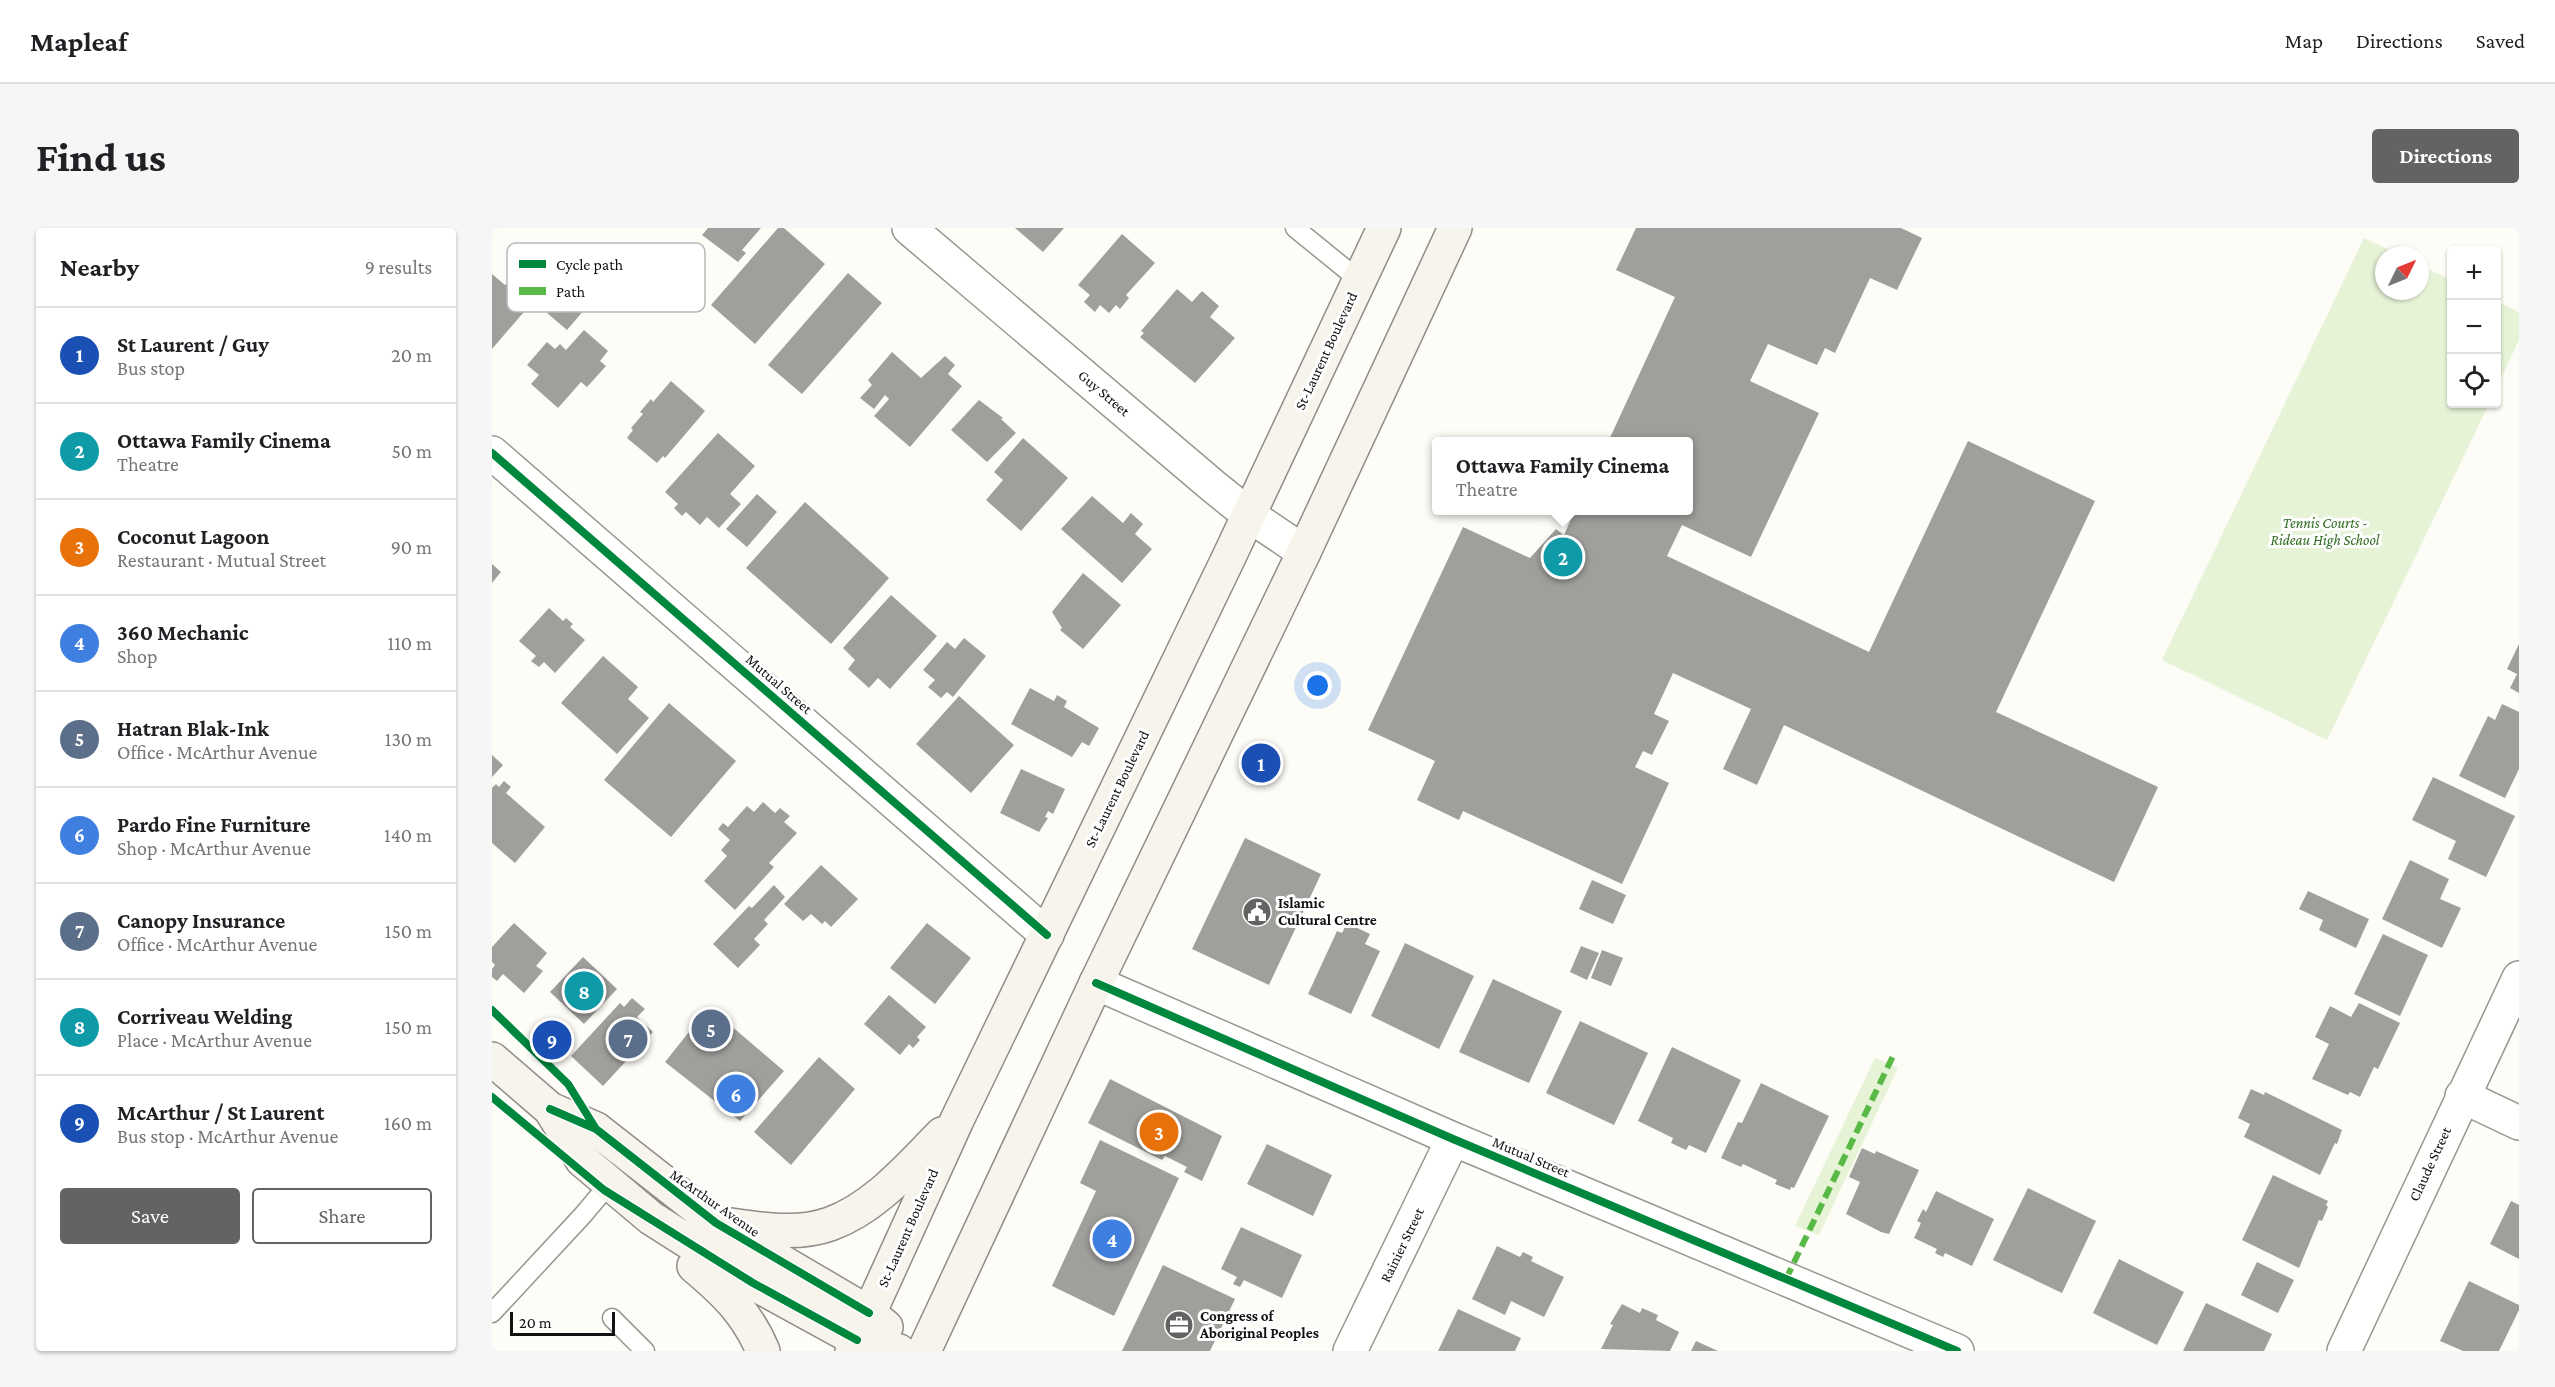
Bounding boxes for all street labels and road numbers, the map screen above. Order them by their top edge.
street label: St-Laurent Boulevard [1292,290,1360,412]
street label: Guy Street [1074,367,1134,421]
street label: Mutual Street [743,651,816,718]
street label: St-Laurent Boulevard [1082,728,1152,850]
street label: Claude Street [2406,1123,2455,1204]
street label: Mutual Street [1490,1134,1573,1181]
street label: McArthur Avenue [667,1166,763,1240]
street label: St-Laurent Boulevard [875,1166,941,1290]
street label: Rainier Street [1377,1204,1427,1285]

